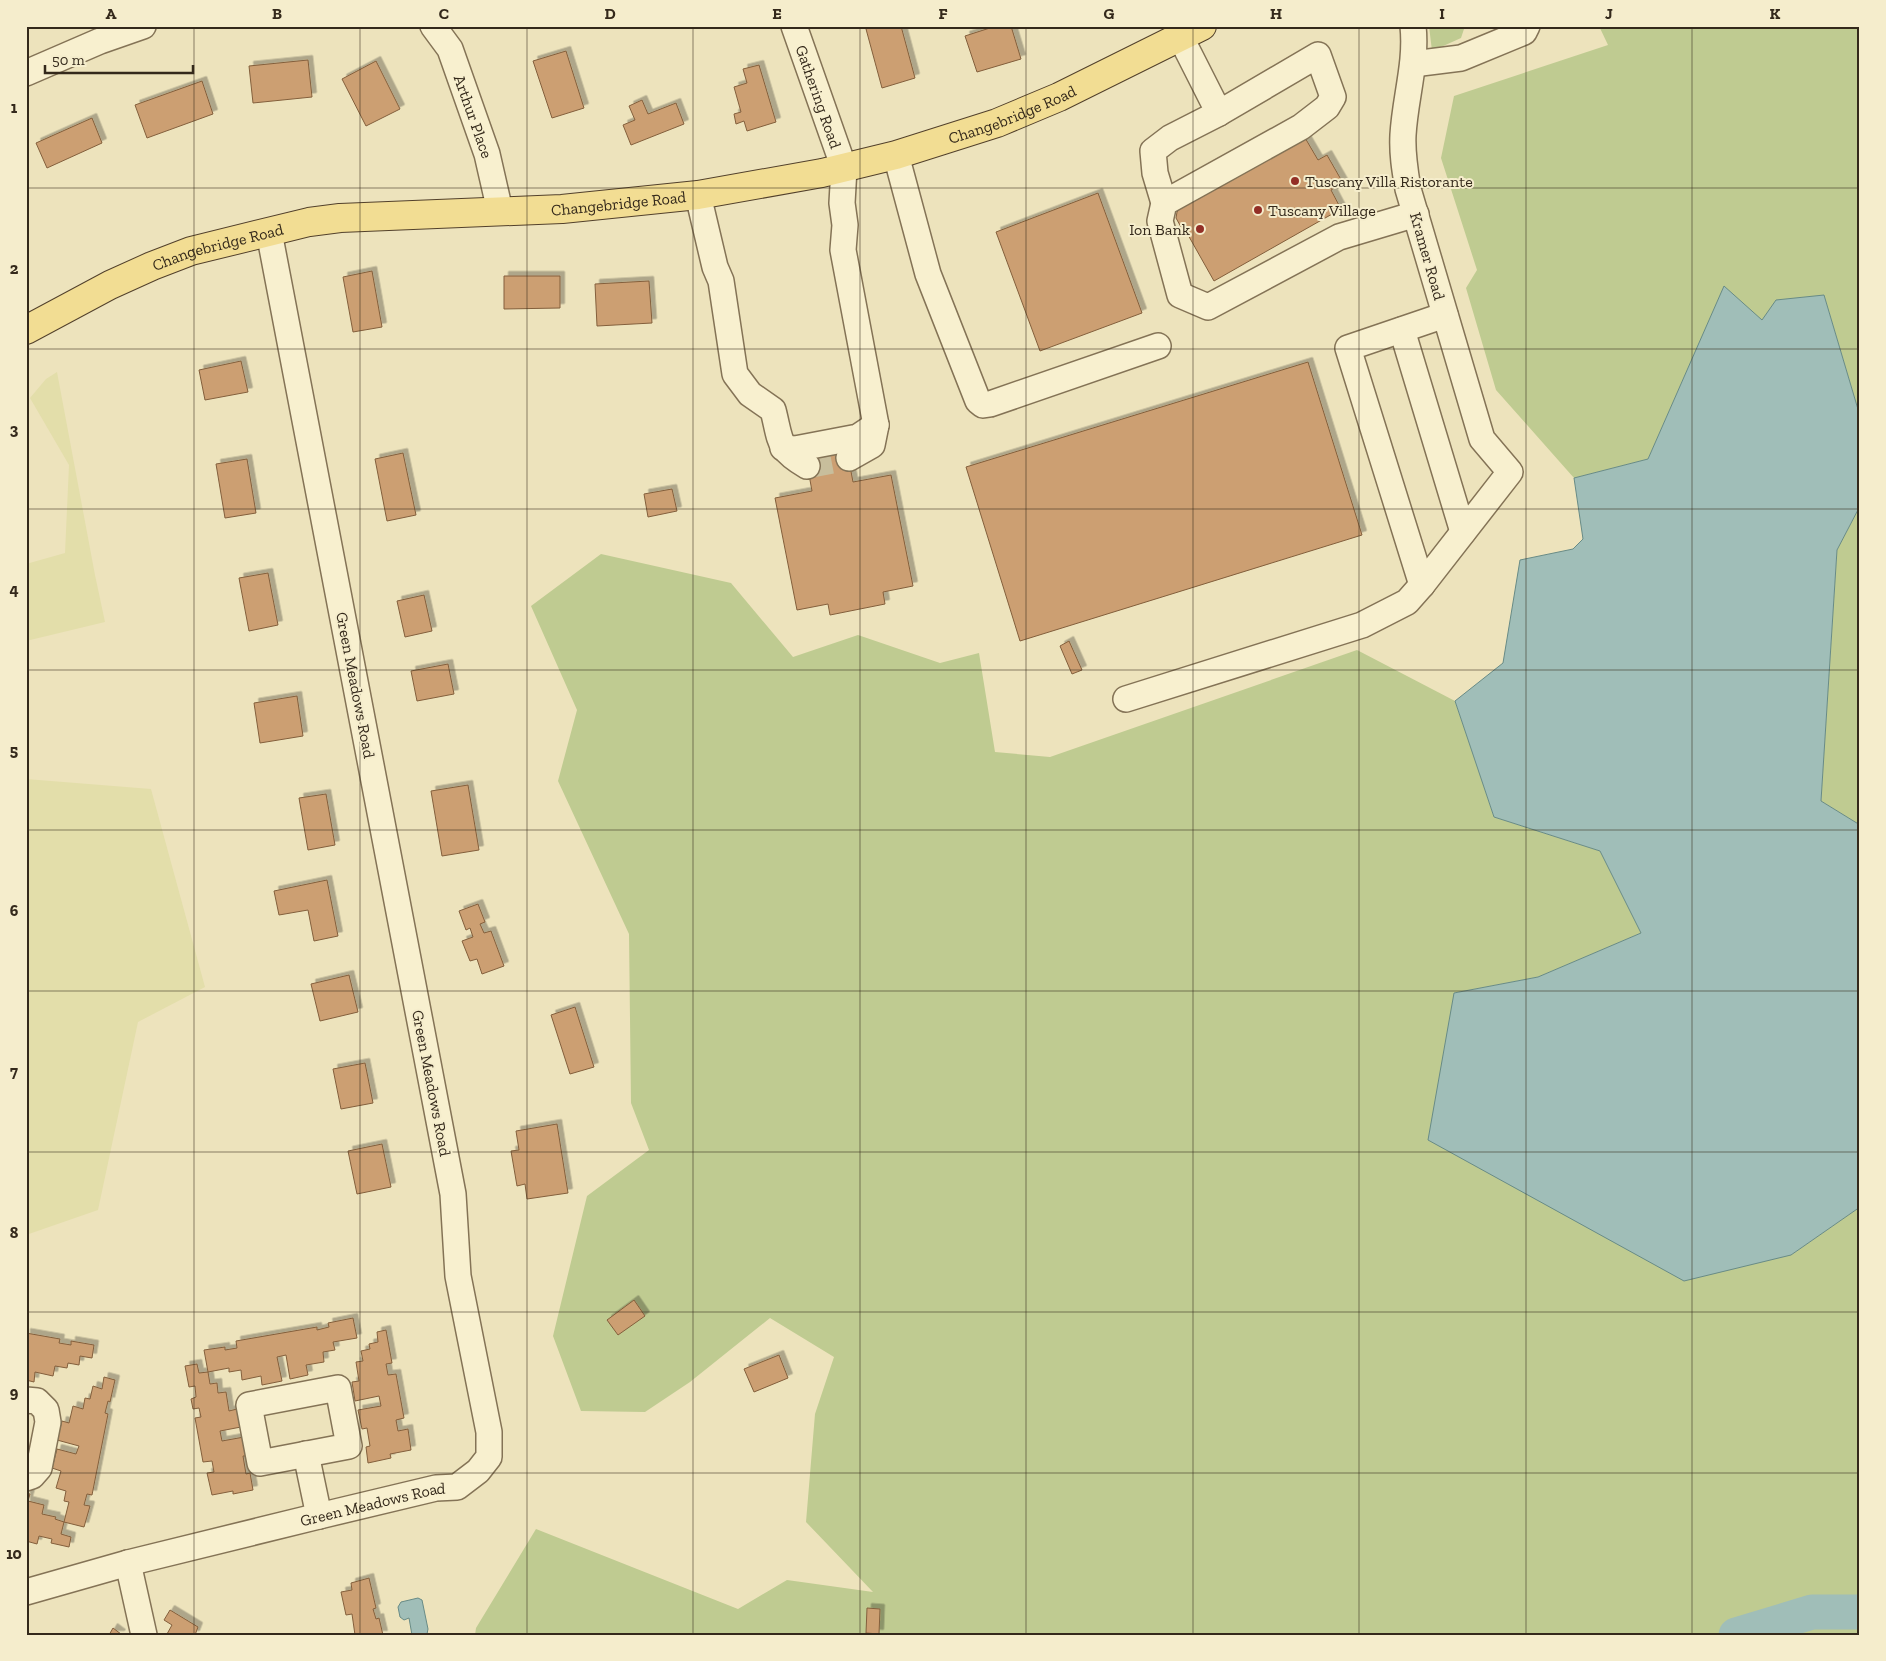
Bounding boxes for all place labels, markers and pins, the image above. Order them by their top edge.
place label: Tuscany Villa Ristorante [1305,172,1473,191]
marker: Tuscany Villa Ristorante [1289,175,1301,187]
place label: Tuscany Village [1268,201,1376,220]
marker: Tuscany Village [1252,204,1264,216]
place label: Ion Bank [1129,220,1191,239]
marker: Ion Bank [1194,223,1206,235]

